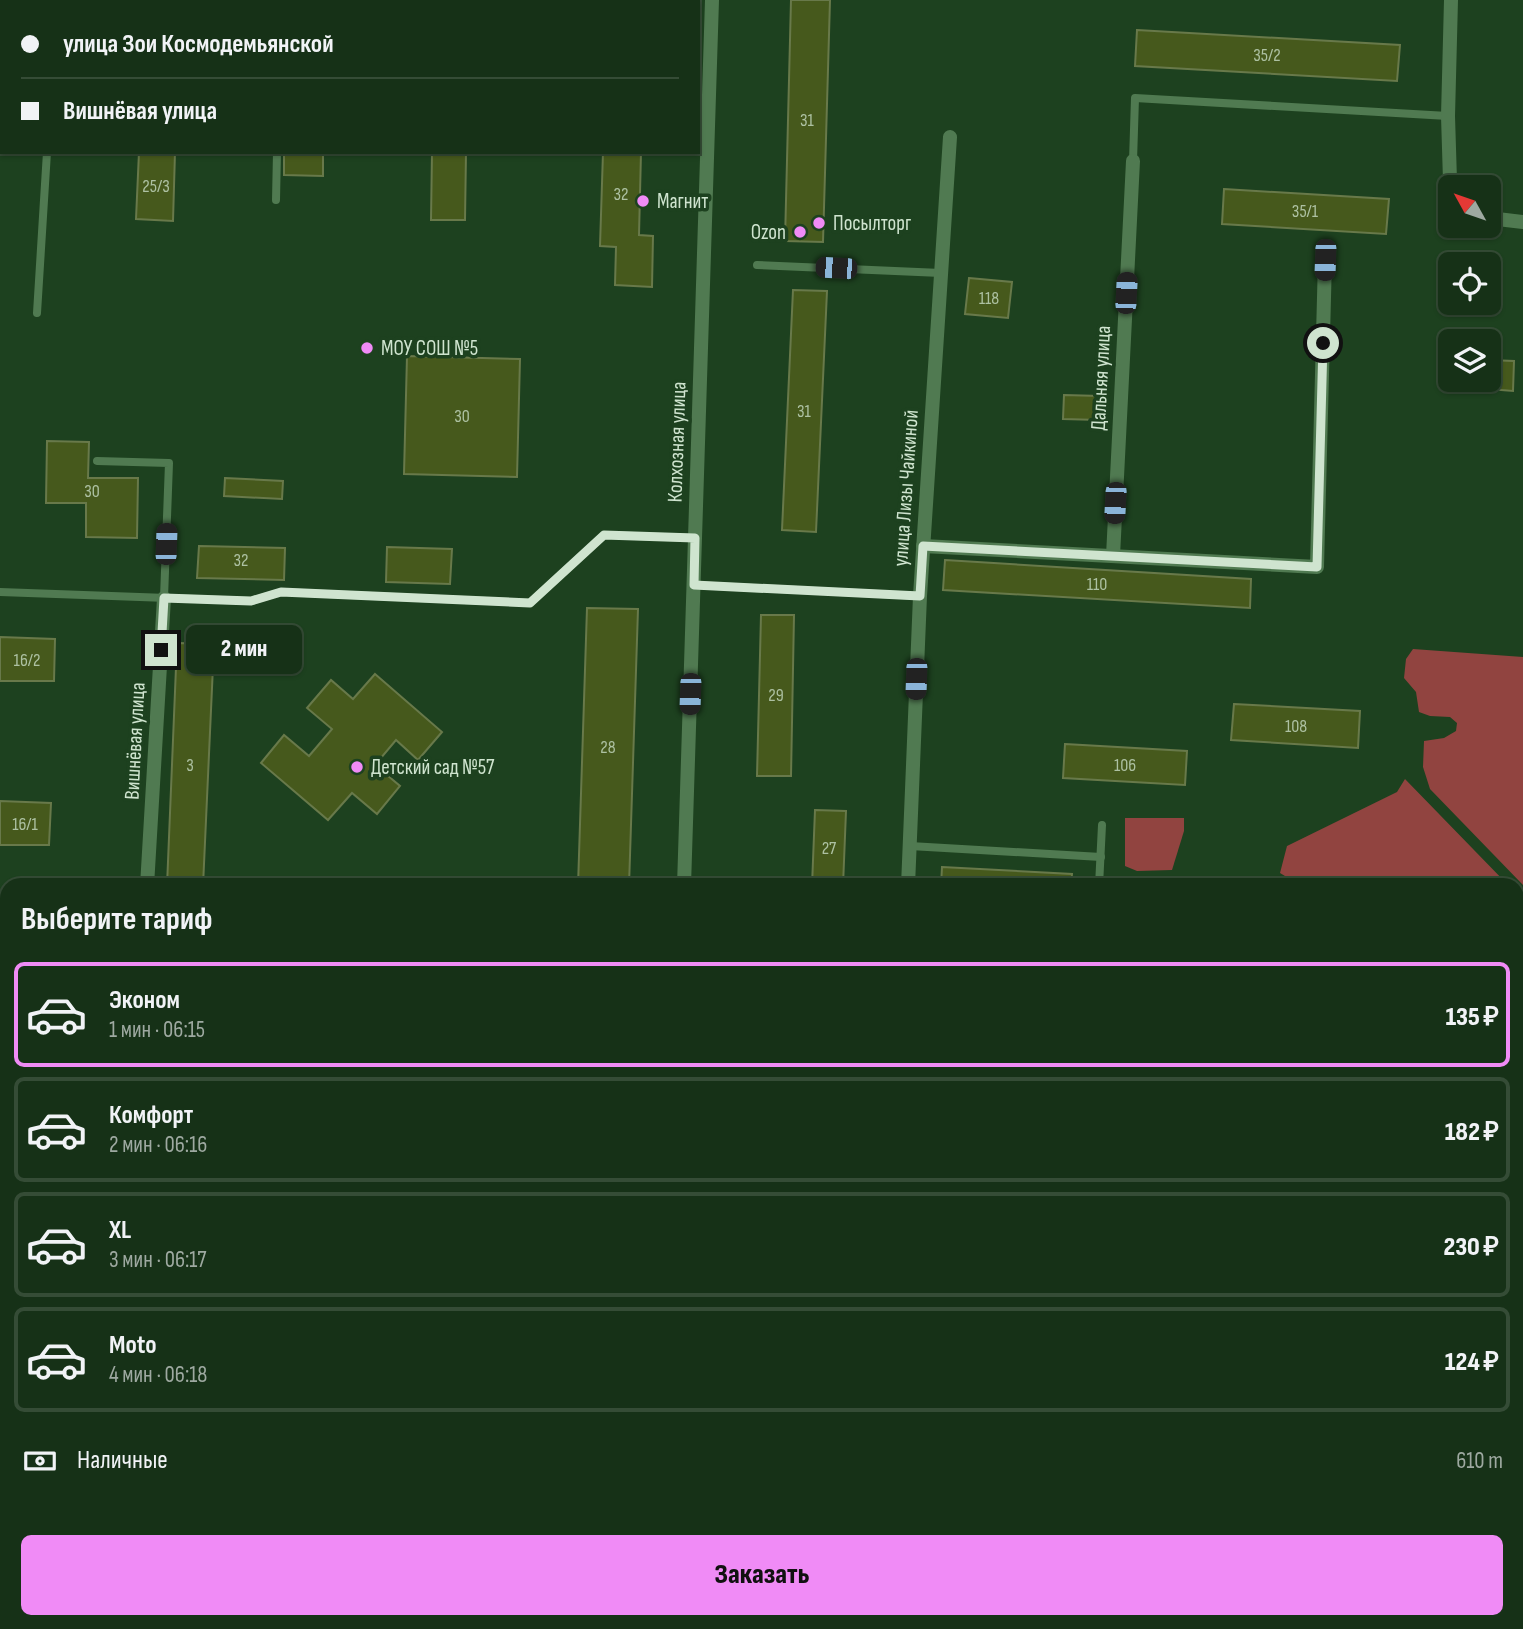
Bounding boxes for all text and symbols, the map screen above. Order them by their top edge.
text: улица Зои Космодемьянской [63,29,334,60]
house number: 35/2 [1253,45,1281,66]
text: Вишнёвая улица [63,96,217,127]
house number: 31 [800,110,815,131]
north arrow [1438,175,1502,238]
map controls [1438,175,1501,392]
house number: 25/3 [142,176,170,197]
house number: 32 [614,184,628,205]
place label: Магнит [657,189,708,214]
marker: Магнит [635,193,651,209]
house number: 35/1 [1292,201,1319,222]
place label: Посылторг [833,211,911,236]
marker: Посылторг [811,215,827,231]
place label: Ozon [751,220,786,245]
marker: Ozon [792,224,808,240]
car [1314,239,1337,281]
button: locate [1438,252,1501,315]
car [815,256,858,280]
car [1115,271,1138,315]
house number: 118 [979,288,999,309]
street label: Дальняя улица [1086,325,1116,431]
route start [1307,327,1339,359]
button: layers [1438,329,1501,392]
place label: МОУ СОШ №5 [381,336,478,361]
marker: МОУ СОШ №5 [359,340,375,356]
street label: Колхозная улица [662,381,692,503]
house number: 31 [797,401,812,422]
house number: 30 [454,406,470,427]
street label: улица Лизы Чайкиной [888,409,924,567]
house number: 30 [84,481,100,502]
car [1104,481,1127,525]
car [155,523,178,565]
house number: 32 [234,550,248,571]
house number: 110 [1087,574,1107,595]
callout: 2 мин [186,626,301,674]
route end [145,634,177,666]
text: 2 мин [221,635,267,663]
house number: 16/2 [14,650,40,671]
car [905,658,928,700]
car [679,673,702,715]
street label: Вишнёвая улица [119,682,151,800]
house number: 29 [768,685,784,706]
house number: 108 [1285,716,1307,737]
house number: 28 [600,737,616,758]
house number: 3 [186,755,194,776]
place label: Детский сад №57 [371,755,495,780]
house number: 106 [1114,755,1136,776]
marker: Детский сад №57 [349,759,365,775]
house number: 16/1 [12,814,39,835]
house number: 27 [822,838,837,859]
text: Выберите тариф [21,900,212,939]
icon: car [25,983,88,1046]
text: Эконом [109,985,180,1016]
text: 135 ₽ [1445,1002,1499,1033]
text: 1 мин · 06:15 [109,1016,205,1044]
icon: car [25,1098,88,1161]
text: Комфорт [109,1100,193,1131]
text: 182 ₽ [1445,1117,1499,1148]
text: 2 мин · 06:16 [109,1131,207,1159]
icon: car [25,1213,88,1276]
text: XL [109,1215,131,1246]
text: 230 ₽ [1443,1232,1499,1263]
text: 3 мин · 06:17 [109,1246,207,1274]
icon: car [25,1328,88,1391]
text: Moto [109,1330,157,1361]
text: 124 ₽ [1445,1347,1499,1378]
text: 4 мин · 06:18 [109,1361,207,1389]
icon: cash [21,1442,59,1480]
text: Наличные [77,1445,168,1476]
text: 610 m [1456,1447,1503,1475]
button: Заказать [21,1535,1503,1615]

